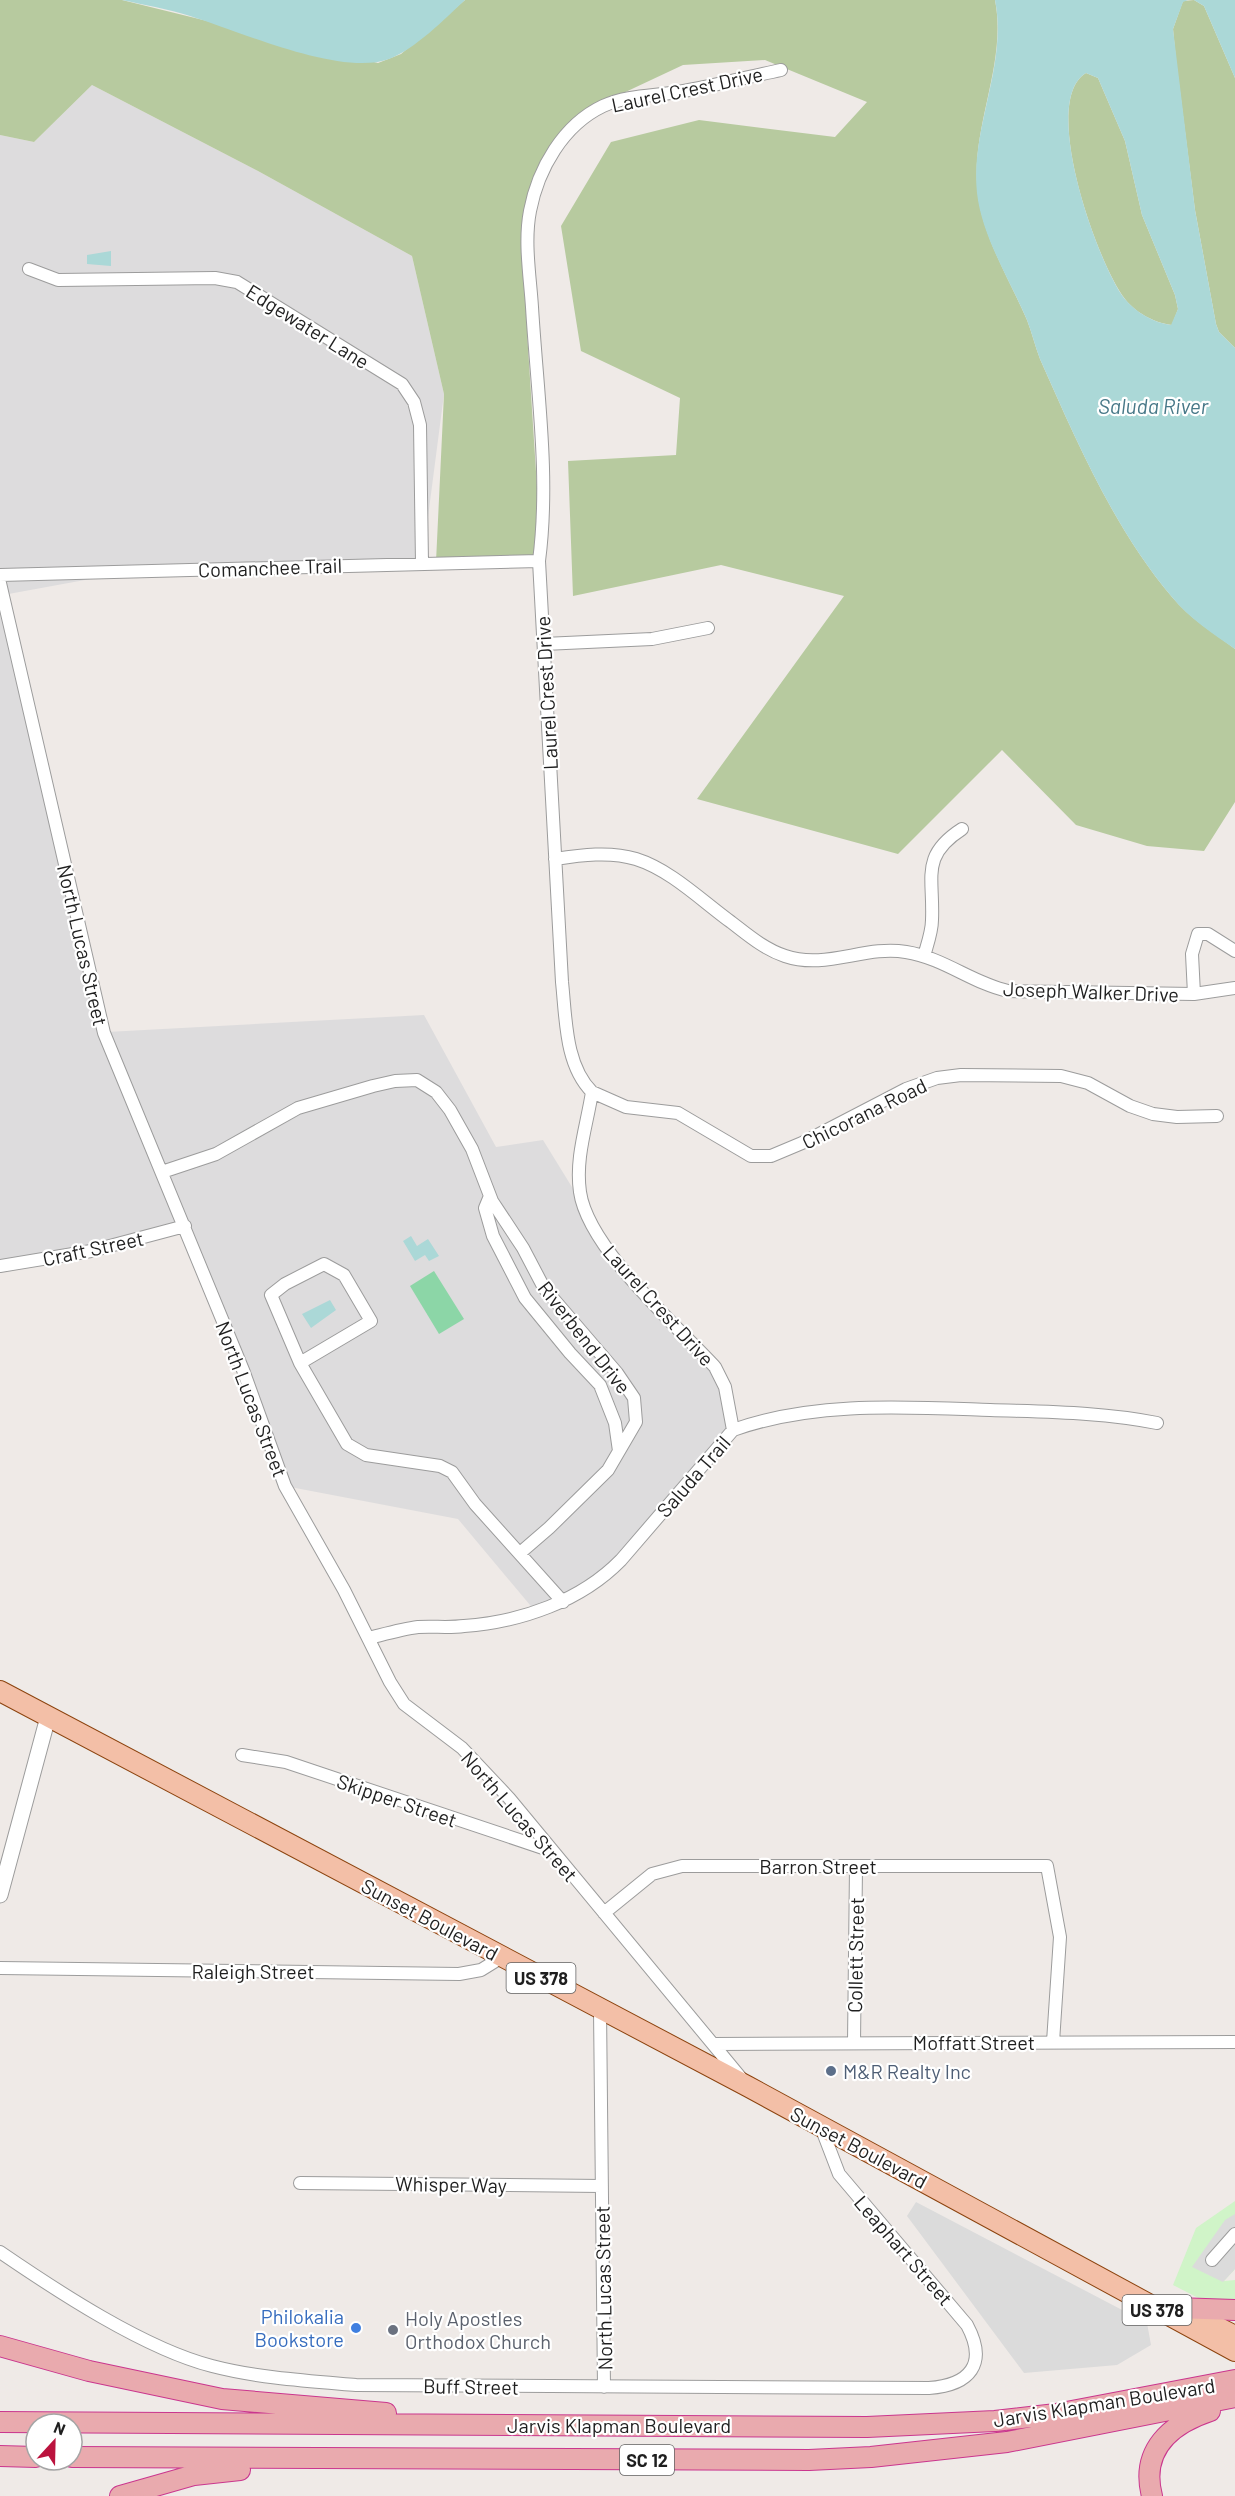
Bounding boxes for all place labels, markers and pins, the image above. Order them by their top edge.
place label: M&R Realty Inc [843,2059,971,2083]
marker: M&R Realty Inc [824,2064,838,2078]
place label: Philokalia Bookstore [254,2304,344,2351]
place label: Holy Apostles Orthodox Church [405,2306,551,2353]
marker: Philokalia Bookstore [349,2321,363,2335]
marker: Holy Apostles Orthodox Church [386,2323,400,2337]

